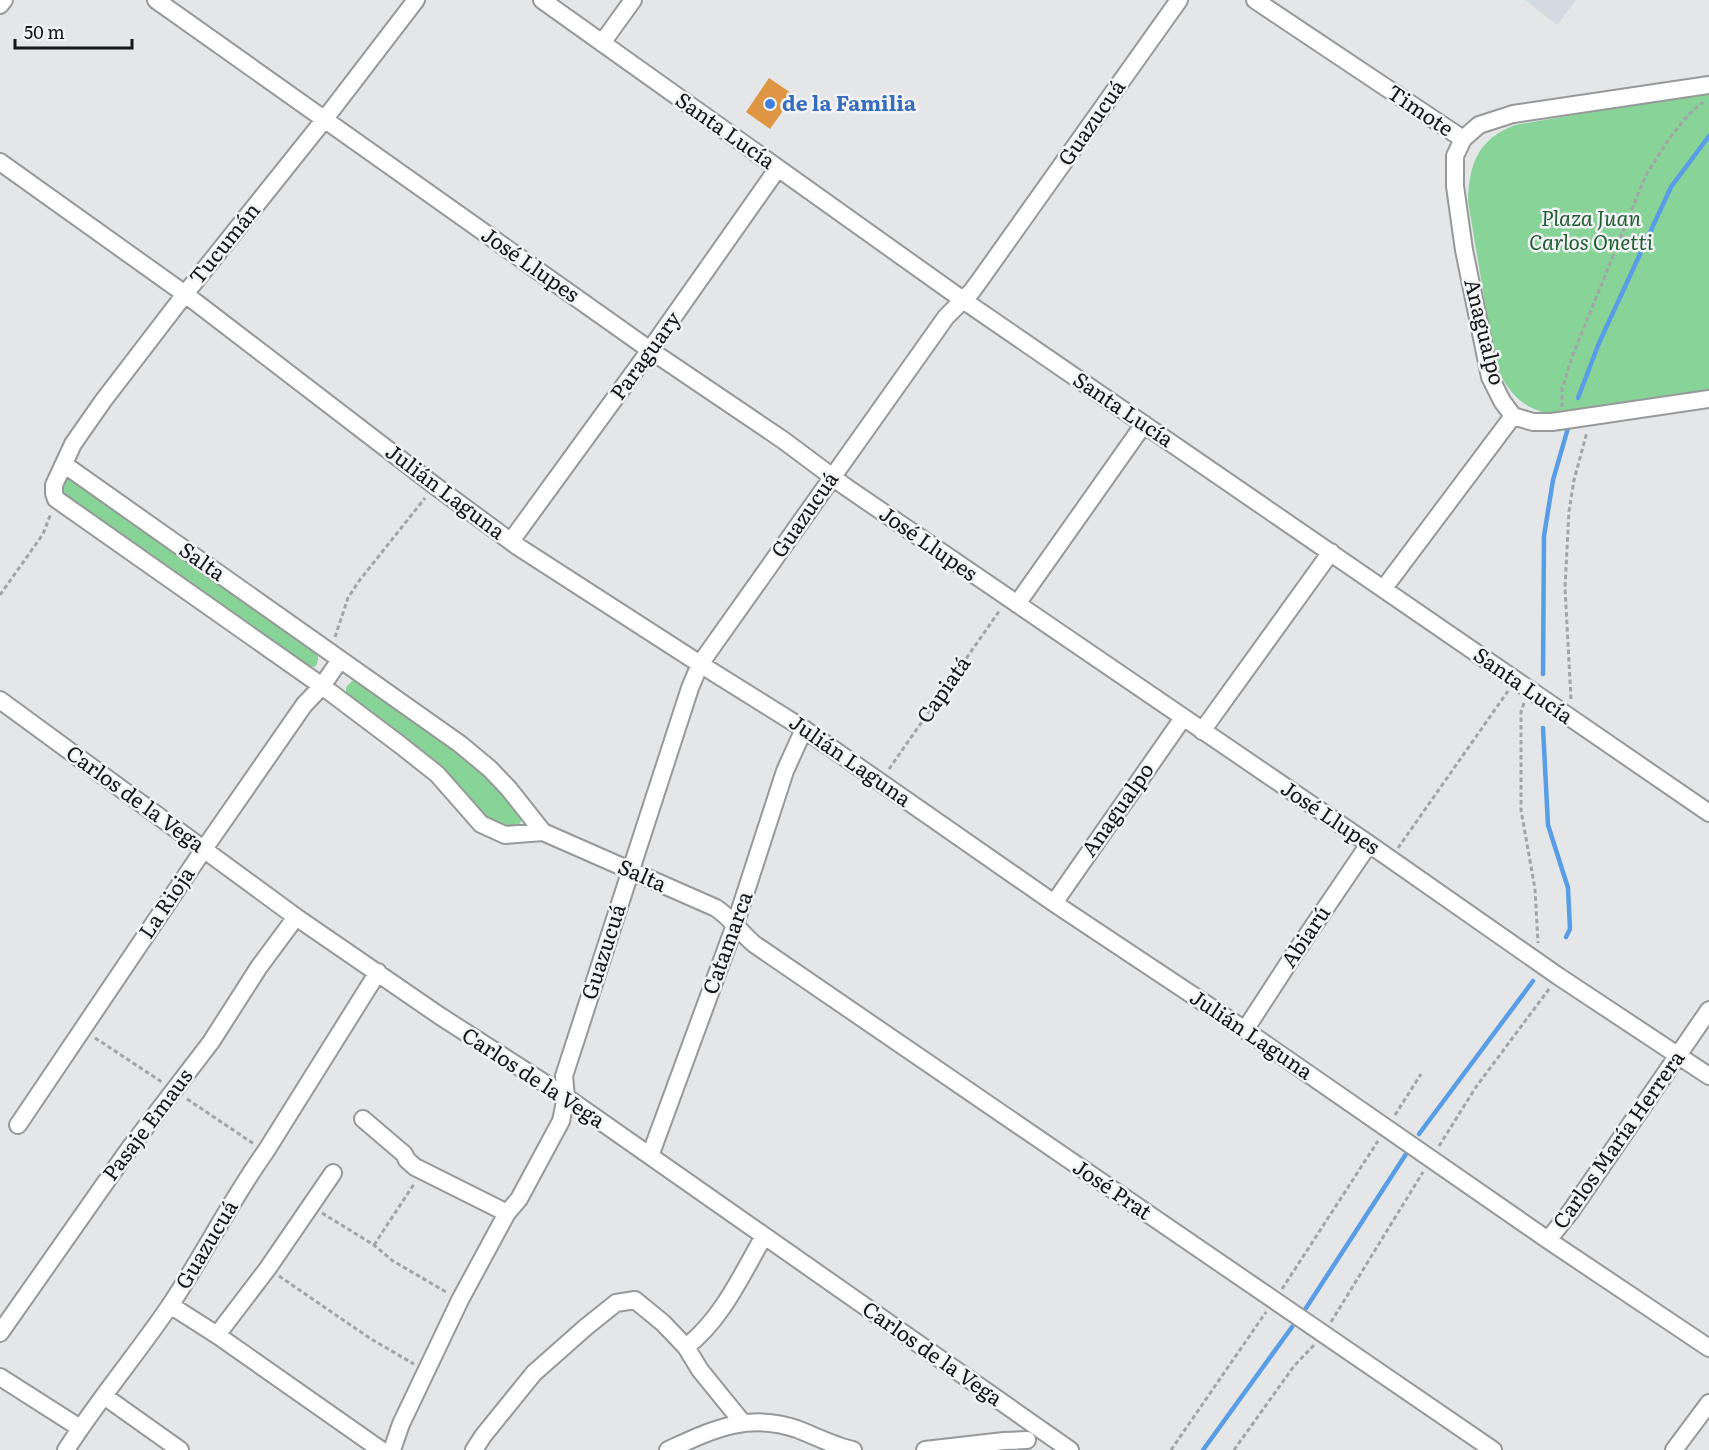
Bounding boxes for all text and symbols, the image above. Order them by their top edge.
scale bar [15,12,132,50]
text: 50 m [24,18,65,45]
street label: Guazucuá [1049,72,1131,171]
street label: Timote [1382,75,1461,142]
street label: Santa Lucía [670,83,783,175]
place label: de la Familia [782,86,917,117]
marker: de la Familia [763,97,777,111]
street label: Tucumán [180,195,266,290]
park label: Plaza Juan Carlos Onetti [1529,201,1654,256]
street label: José Llupes [476,218,587,308]
street label: Anagualpo [1458,275,1515,388]
street label: Paraguary [601,303,687,405]
street label: Santa Lucía [1068,363,1182,453]
street label: Julián Laguna [380,435,513,546]
street label: Guazucuá [762,464,844,563]
street label: José Llupes [874,497,985,587]
street label: Salta [174,533,233,587]
street label: Santa Lucía [1468,638,1581,730]
street label: Capiatá [908,648,977,729]
street label: Julián Laguna [784,705,919,813]
street label: Carlos de la Vega [61,736,213,858]
street label: Anagualpo [1072,755,1160,862]
street label: José Llupes [1276,771,1387,861]
street label: Salta [614,849,673,898]
street label: La Rioja [129,859,201,944]
street label: Catamarca [693,886,759,998]
street label: Abiarú [1272,898,1336,973]
street label: Guazucuá [572,899,632,1003]
street label: Julián Laguna [1185,980,1321,1086]
street label: Carlos de la Vega [457,1018,613,1134]
street label: Carlos María Herrera [1544,1043,1691,1234]
street label: Pasaje Emaus [94,1061,198,1186]
street label: José Prat [1068,1150,1159,1226]
street label: Guazucuá [166,1193,244,1294]
street label: Carlos de la Vega [857,1292,1010,1412]

